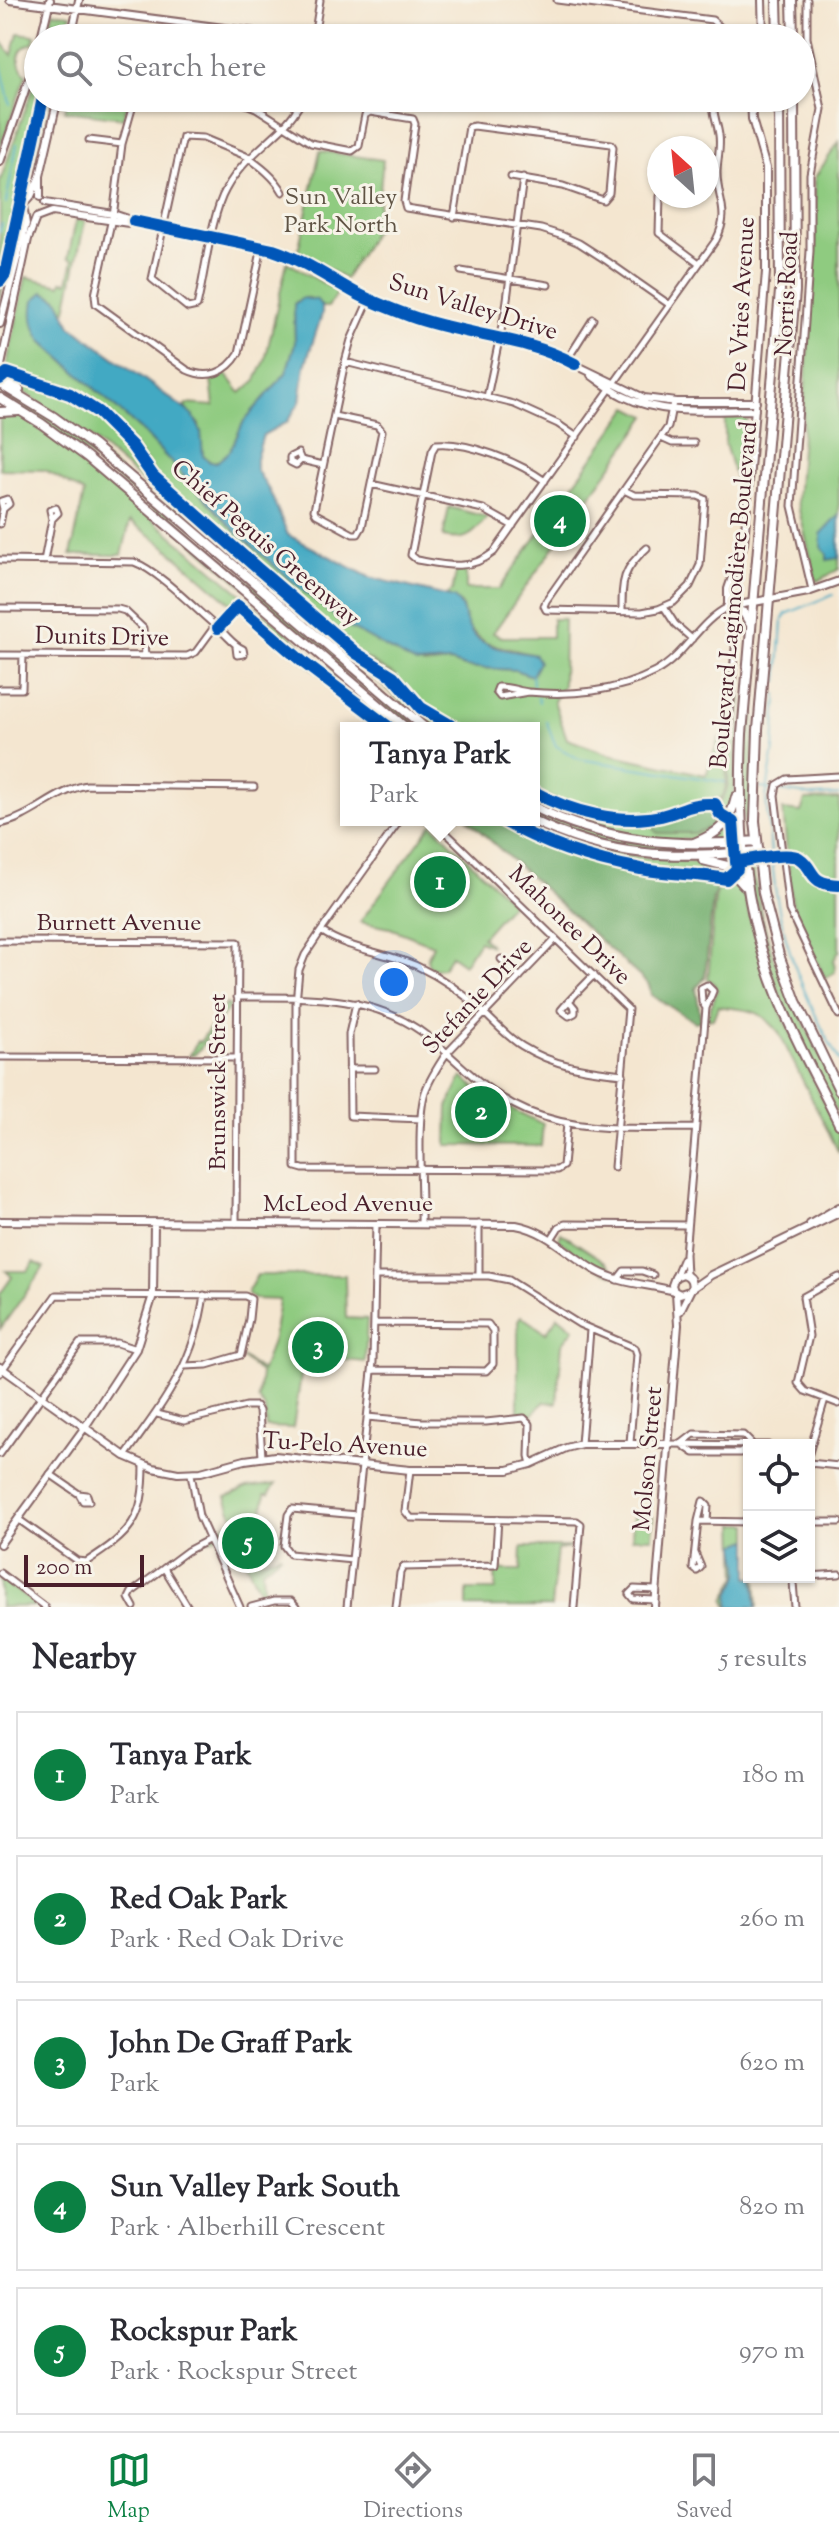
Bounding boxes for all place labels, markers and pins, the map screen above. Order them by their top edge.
pin: 4 [534,491,586,551]
pin: 1 [414,852,466,912]
pin: 2 [455,1082,507,1142]
pin: 3 [292,1317,344,1377]
pin: 5 [222,1513,274,1573]

